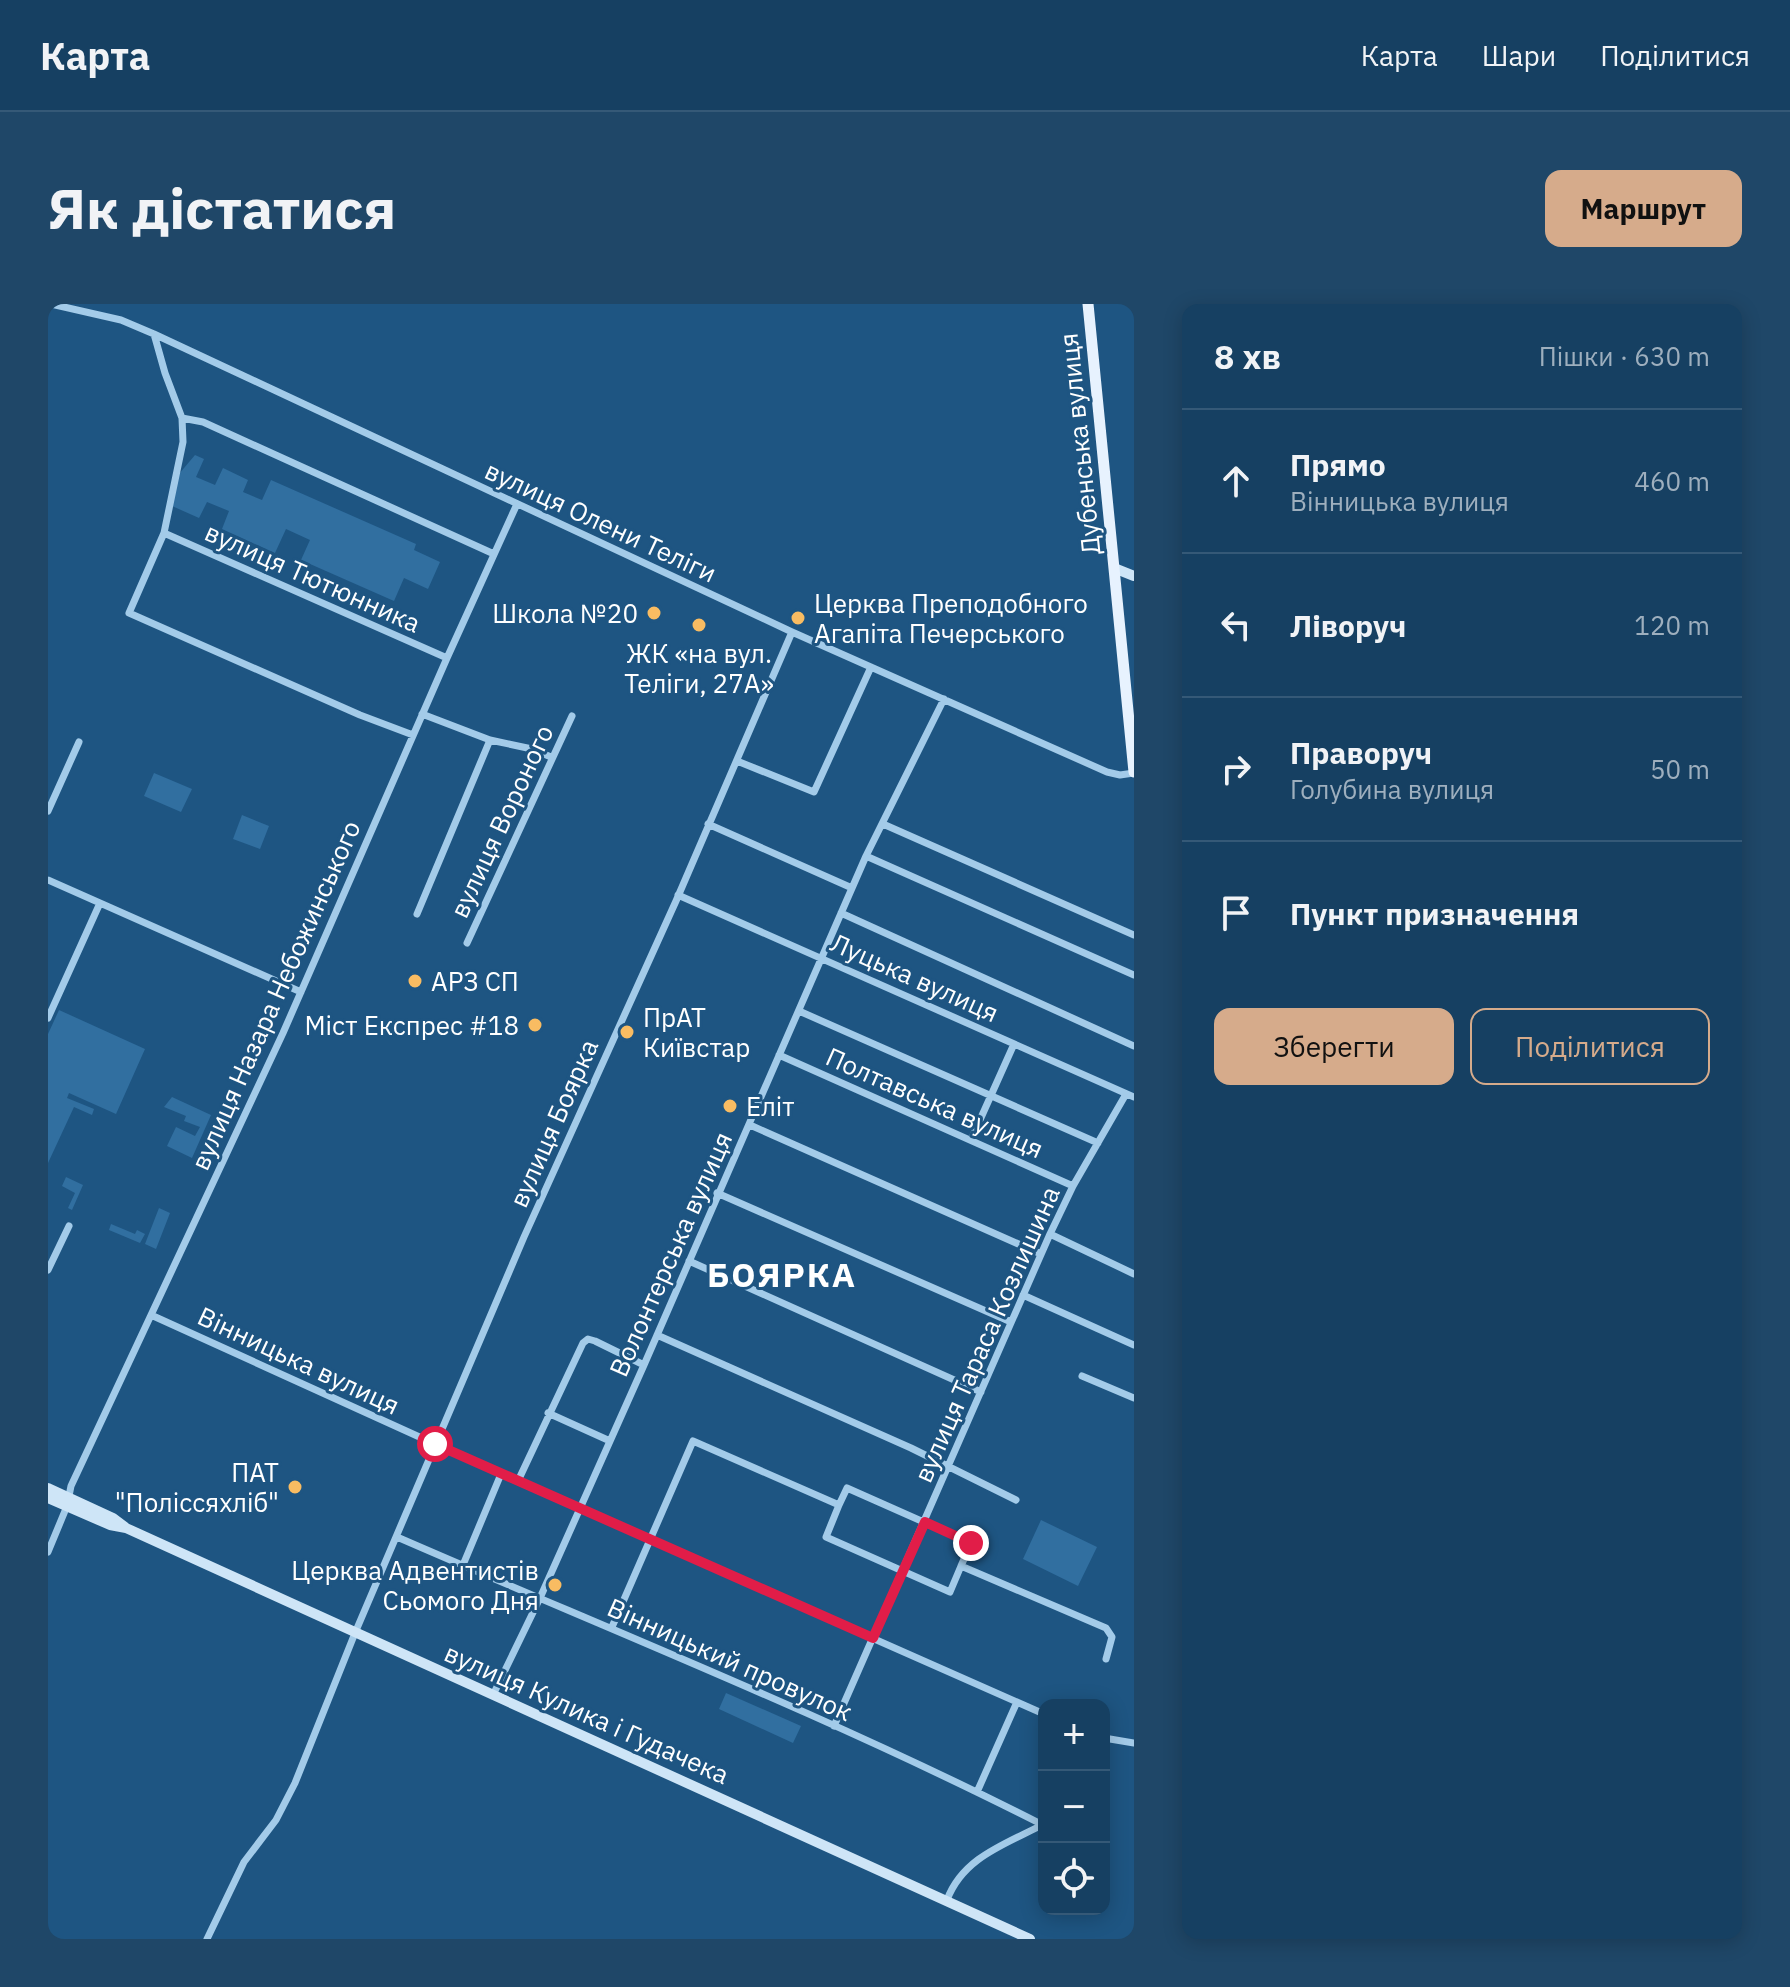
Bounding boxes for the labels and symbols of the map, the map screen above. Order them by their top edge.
street label: Дубенська вулиця [1050,331,1108,557]
street label: вулиця Олени Теліги [480,452,722,590]
street label: вулиця Тютюнника [200,514,426,640]
place label: Церква Преподобного Агапіта Печерського [814,586,1088,650]
place label: Школа №20 [492,596,638,630]
marker: Школа №20 [645,604,663,622]
marker: Церква Преподобного Агапіта Печерського [789,609,807,627]
marker: ЖК «на вул. Теліги, 27А» [690,616,708,634]
place label: ЖК «на вул. Теліги, 27А» [624,636,774,700]
street label: вулиця Вороного [441,719,561,923]
street label: вулиця Назара Небожинського [182,815,368,1175]
street label: Луцька вулиця [826,925,1004,1029]
place label: АРЗ СП [431,964,519,998]
marker: АРЗ СП [406,972,424,990]
place label: ПрАТ Київстар [643,1000,750,1064]
place label: Міст Експрес #18 [304,1008,519,1042]
marker: Міст Експрес #18 [526,1016,544,1034]
marker: ПрАТ Київстар [618,1023,636,1041]
street label: вулиця Боярка [501,1034,605,1212]
street label: Полтавська вулиця [821,1039,1049,1165]
place label: Еліт [746,1089,795,1123]
marker: Еліт [721,1097,739,1115]
street label: Волонтерська вулиця [601,1126,739,1382]
street label: вулиця Тараса Козлишина [905,1181,1067,1487]
district label: БОЯРКА [707,1252,857,1296]
street label: Вінницька вулиця [193,1298,405,1422]
route start [417,1426,453,1462]
place label: ПАТ "Поліссяхліб" [115,1455,279,1519]
marker: ПАТ "Поліссяхліб" [286,1478,304,1496]
route end [953,1525,989,1561]
place label: Церква Адвентистів Сьомого Дня [291,1553,539,1617]
marker: Церква Адвентистів Сьомого Дня [546,1576,564,1594]
street label: Вінницький провулок [602,1590,858,1728]
street label: вулиця Кулика і Гудачека [439,1635,735,1791]

